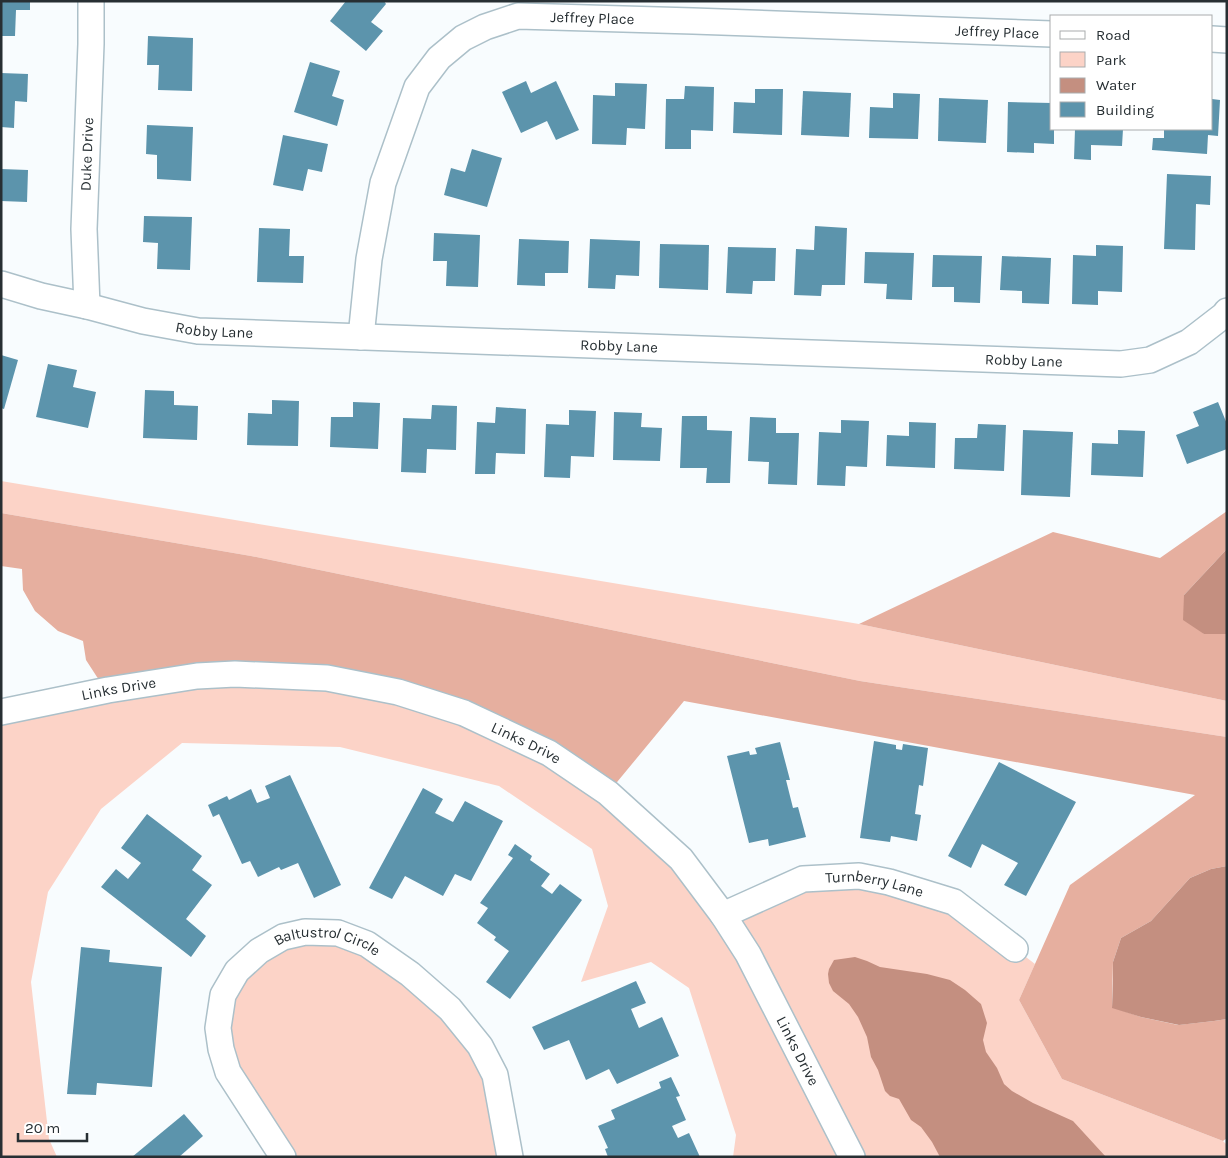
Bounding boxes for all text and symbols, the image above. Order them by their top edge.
street label: Jeffrey Place [550,8,635,28]
legend [1050,15,1213,130]
street label: Jeffrey Place [955,22,1039,43]
text: Road [1096,26,1131,44]
text: Park [1096,51,1126,69]
text: Water [1096,76,1137,94]
text: Building [1096,101,1154,119]
street label: Duke Drive [76,117,97,191]
street label: Robby Lane [174,318,253,342]
street label: Robby Lane [580,336,658,356]
street label: Robby Lane [985,350,1063,371]
street label: Links Drive [80,674,157,704]
street label: Links Drive [488,718,565,768]
street label: Turnberry Lane [825,866,926,901]
street label: Baltustrol Circle [270,923,384,960]
street label: Links Drive [772,1013,823,1089]
scale bar [18,1110,86,1142]
text: 20 m [25,1119,60,1137]

